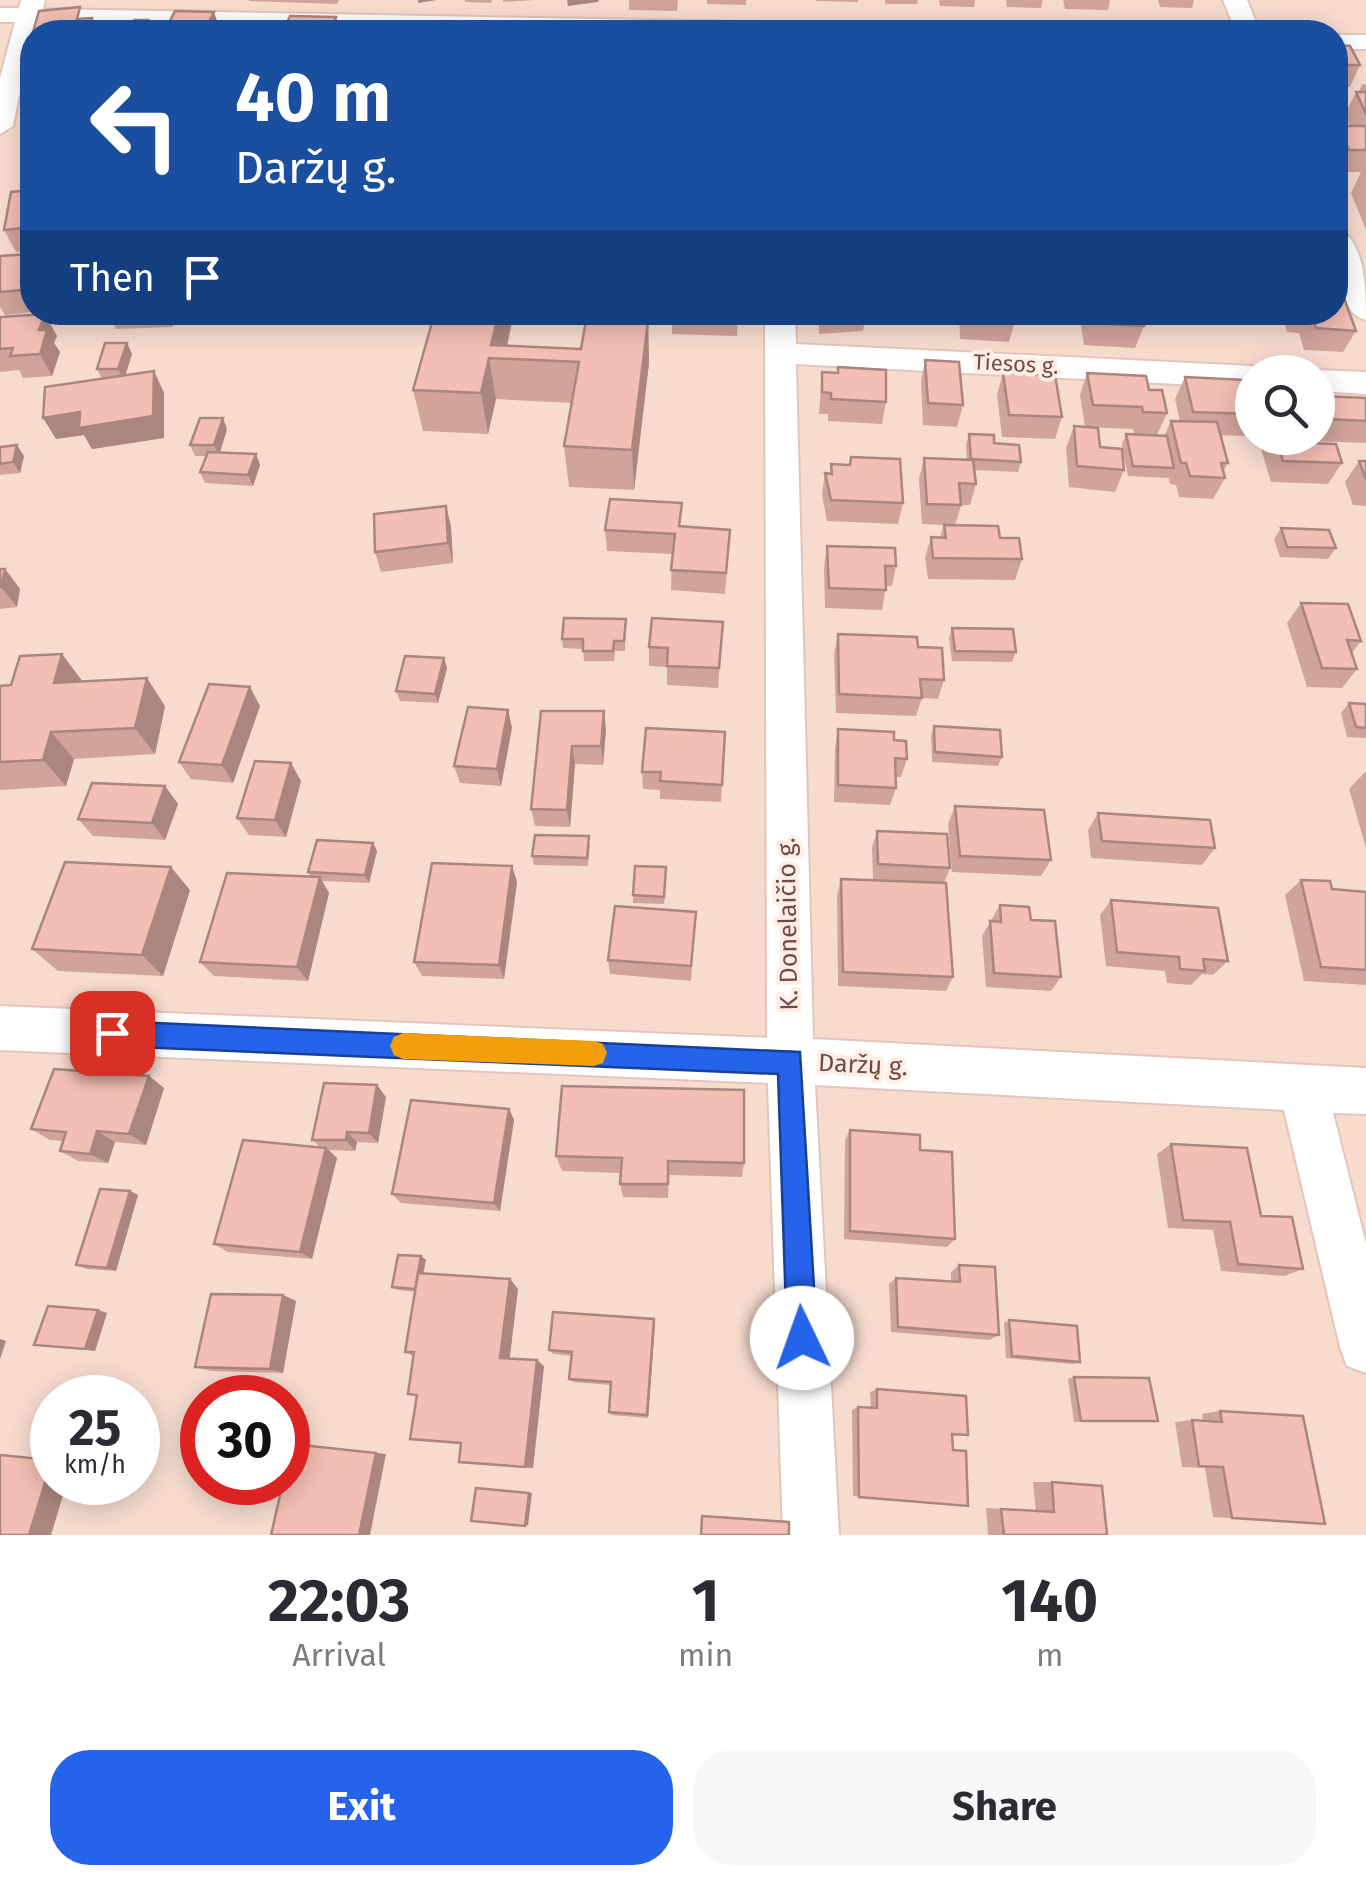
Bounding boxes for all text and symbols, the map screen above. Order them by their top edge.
text: 40 m [235,56,391,140]
icon: left [70,60,200,190]
text: Daržų g. [235,141,396,195]
icon: arrive [175,250,230,305]
text: Then [70,255,155,301]
street label: Tiesos g. [973,348,1059,380]
map controls [1235,355,1335,455]
button: search [1235,355,1335,455]
street label: K. Donelaičio g. [771,837,805,1011]
pin [70,991,155,1076]
icon: arrive [85,1006,140,1061]
street label: Daržų g. [817,1048,909,1082]
position arrow [750,1286,854,1390]
speed limit sign: 30 [180,1375,310,1505]
text: 25 [69,1398,121,1458]
text: km/h [64,1450,126,1480]
text: 22:03 [268,1565,410,1637]
text: 1 [692,1565,720,1637]
text: 140 [1001,1565,1098,1637]
text: Arrival [292,1636,386,1674]
text: min [678,1636,733,1674]
text: m [1036,1636,1063,1674]
button: Exit [50,1750,673,1865]
button: Share [693,1750,1316,1865]

